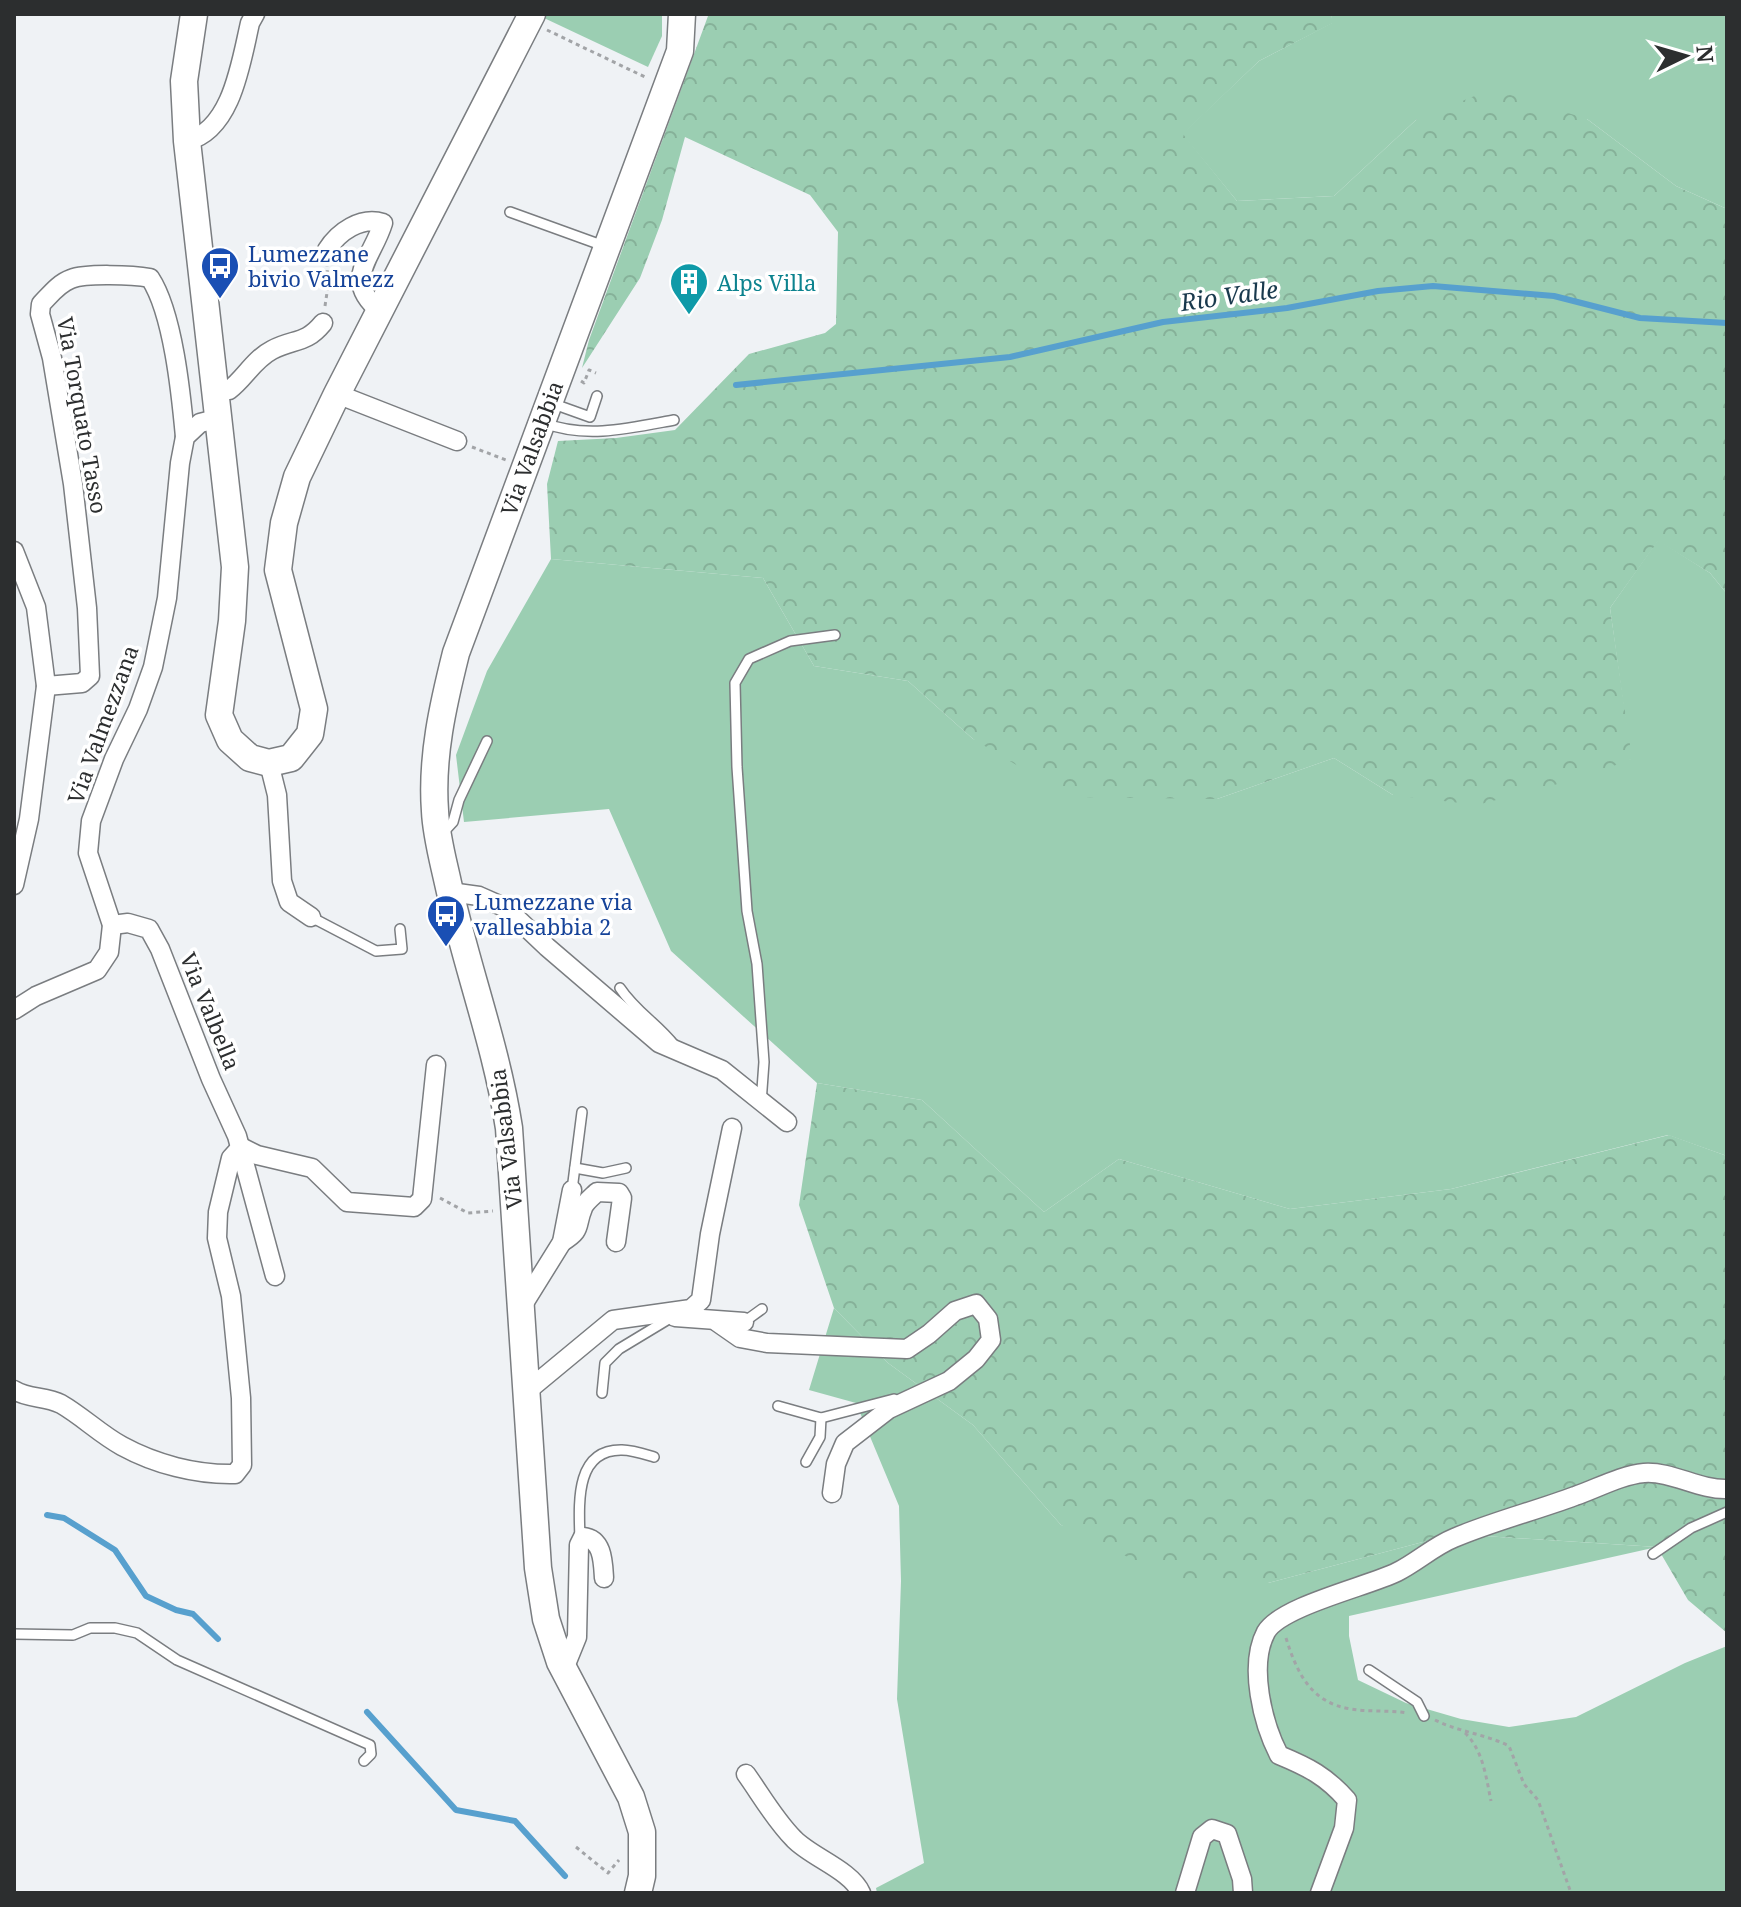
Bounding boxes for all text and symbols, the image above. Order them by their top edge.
north arrow [1645,16,1725,96]
text: N [1690,44,1722,64]
place label: Lumezzane bivio Valmezz [248,238,395,293]
bus stop icon: Lumezzane bivio Valmezz [199,245,241,300]
building icon: Alps Villa [668,261,710,316]
place label: Alps Villa [717,267,816,297]
water label: Rio Valle [1177,272,1280,318]
street label: Via Torquato Tasso [51,314,115,516]
street label: Via Valsabbia [493,376,569,520]
street label: Via Valmezzana [59,641,145,807]
place label: Lumezzane via vallesabbia 2 [474,886,633,941]
bus stop icon: Lumezzane via vallesabbia 2 [425,893,467,948]
street label: Via Valbella [174,948,248,1074]
street label: Via Valsabbia [481,1067,529,1211]

